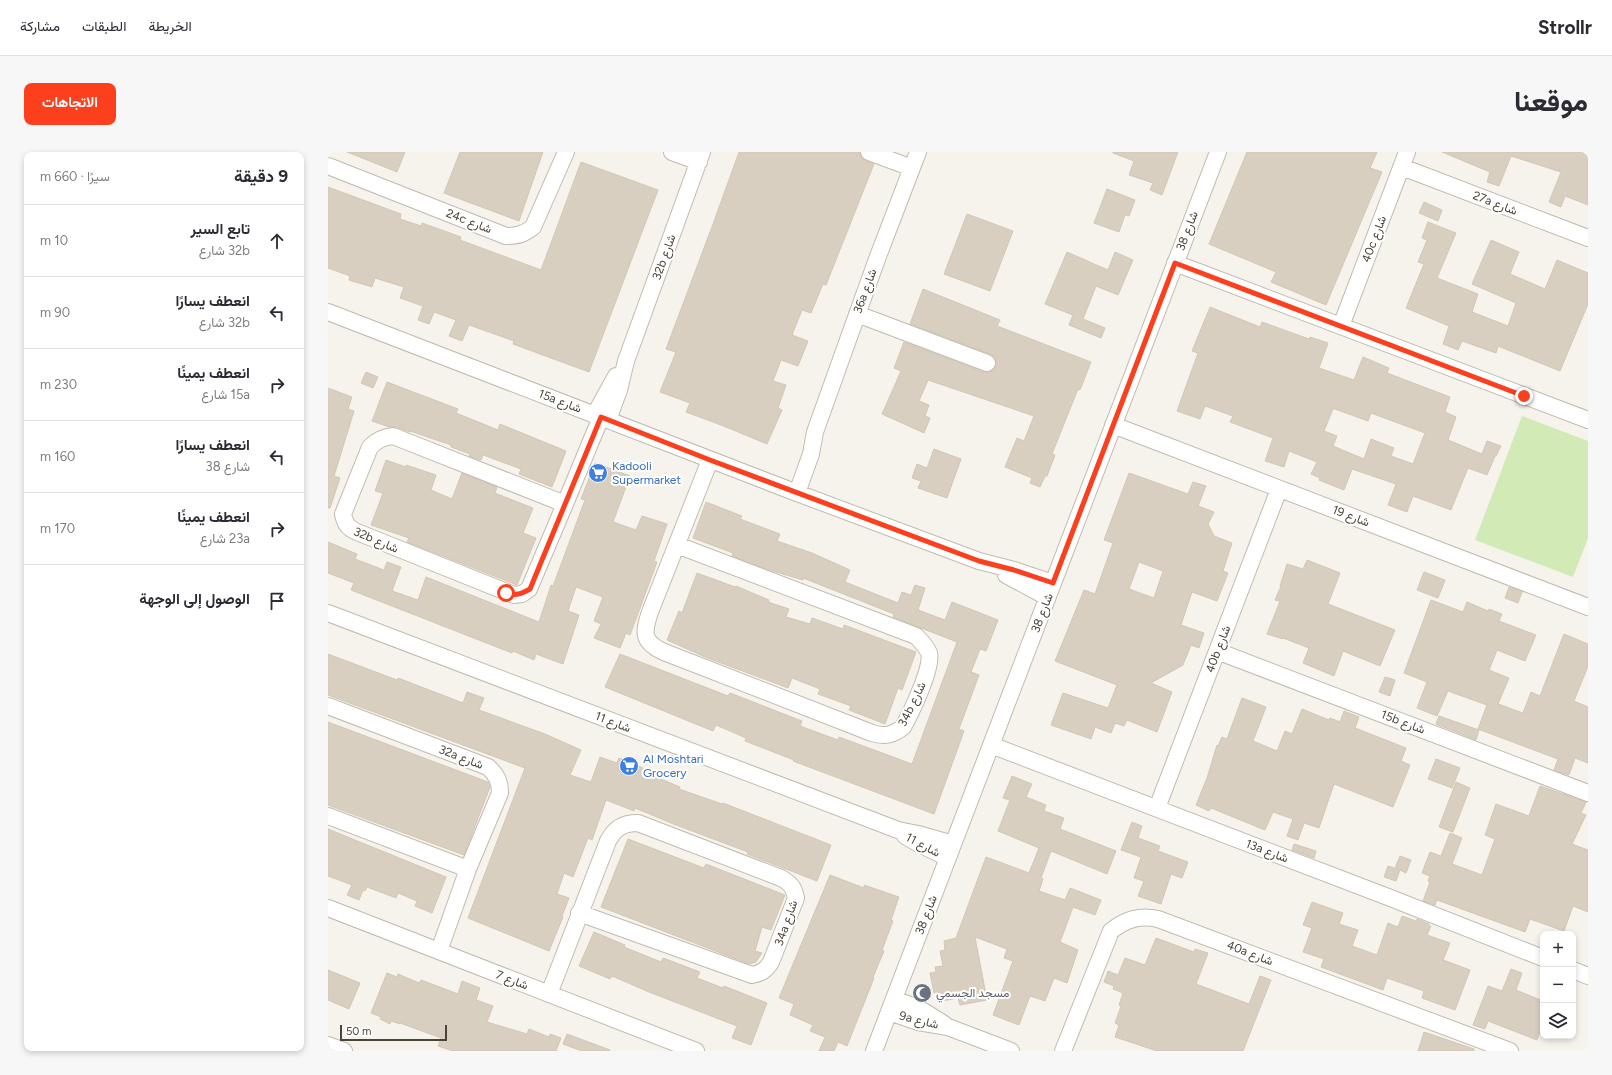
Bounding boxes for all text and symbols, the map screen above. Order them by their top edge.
text: Strollr [1538,16,1592,39]
text: مشاركة [20,18,60,35]
text: الطبقات [82,18,126,35]
text: الخريطة [148,18,192,35]
button: الاتجاهات [24,83,116,125]
text: موقعنا [1514,84,1588,118]
text: 9 دقيقة [234,166,288,186]
text: سيرًا · 660 m [40,169,110,184]
street label: 27a شارع [1470,188,1519,220]
street label: 24c شارع [443,206,494,238]
street label: شارع 38 [1173,209,1203,253]
street label: 40c شارع [1359,214,1391,265]
text: تابع السير [190,220,250,238]
icon: ahead [266,230,288,252]
street label: 32b شارع [649,232,681,282]
text: 10 m [40,233,68,248]
text: 32b شارع [199,243,250,258]
street label: 36a شارع [850,267,881,316]
text: انعطف يسارًا [175,292,250,310]
icon: left [266,302,288,324]
text: 90 m [40,305,70,320]
text: 32b شارع [199,315,250,330]
text: انعطف يمينًا [177,364,250,382]
icon: right [266,374,288,396]
text: 230 m [40,377,77,392]
street label: 15a شارع [536,386,584,417]
text: 15a شارع [201,387,250,402]
route end [1515,387,1533,405]
text: انعطف يسارًا [175,436,250,454]
icon: left [266,446,288,468]
text: 160 m [40,449,75,464]
text: شارع 38 [206,459,250,474]
place label: Kadooli Supermarket [612,459,681,487]
supermarket icon: Kadooli Supermarket [587,462,609,484]
street label: شارع 19 [1330,503,1372,531]
text: انعطف يمينًا [177,508,250,526]
icon: right [266,518,288,540]
text: 170 m [40,521,75,536]
street label: 32b شارع [351,524,401,558]
text: 23a شارع [200,531,250,546]
route start [497,584,515,602]
text: الوصول إلى الوجهة [139,590,250,608]
icon: arrive [266,590,288,612]
street label: شارع 38 [1028,591,1058,635]
street label: 40b شارع [1203,623,1235,675]
street label: 34b شارع [895,679,931,730]
street label: 15b شارع [1378,707,1427,739]
street label: شارع 11 [592,709,633,737]
street label: 32a شارع [436,742,485,774]
place label: Al Moshtari Grocery [643,752,704,780]
supermarket icon: Al Moshtari Grocery [618,755,640,777]
street label: شارع 11 [902,830,943,862]
street label: 13a شارع [1243,836,1290,867]
street label: شارع 38 [912,893,942,937]
street label: 34a شارع [772,898,802,948]
map controls [1540,931,1576,1039]
button: + [1540,931,1576,967]
street label: 40a شارع [1224,938,1275,970]
street label: شارع 7 [493,967,530,994]
button: − [1540,967,1576,1003]
mosque icon: مسجد الجسمي [911,982,933,1004]
place label: مسجد الجسمي [936,986,1009,1003]
button: layers [1540,1003,1576,1039]
street label: 9a شارع [897,1008,940,1034]
scale bar [340,1023,447,1042]
text: 50 m [346,1025,371,1038]

